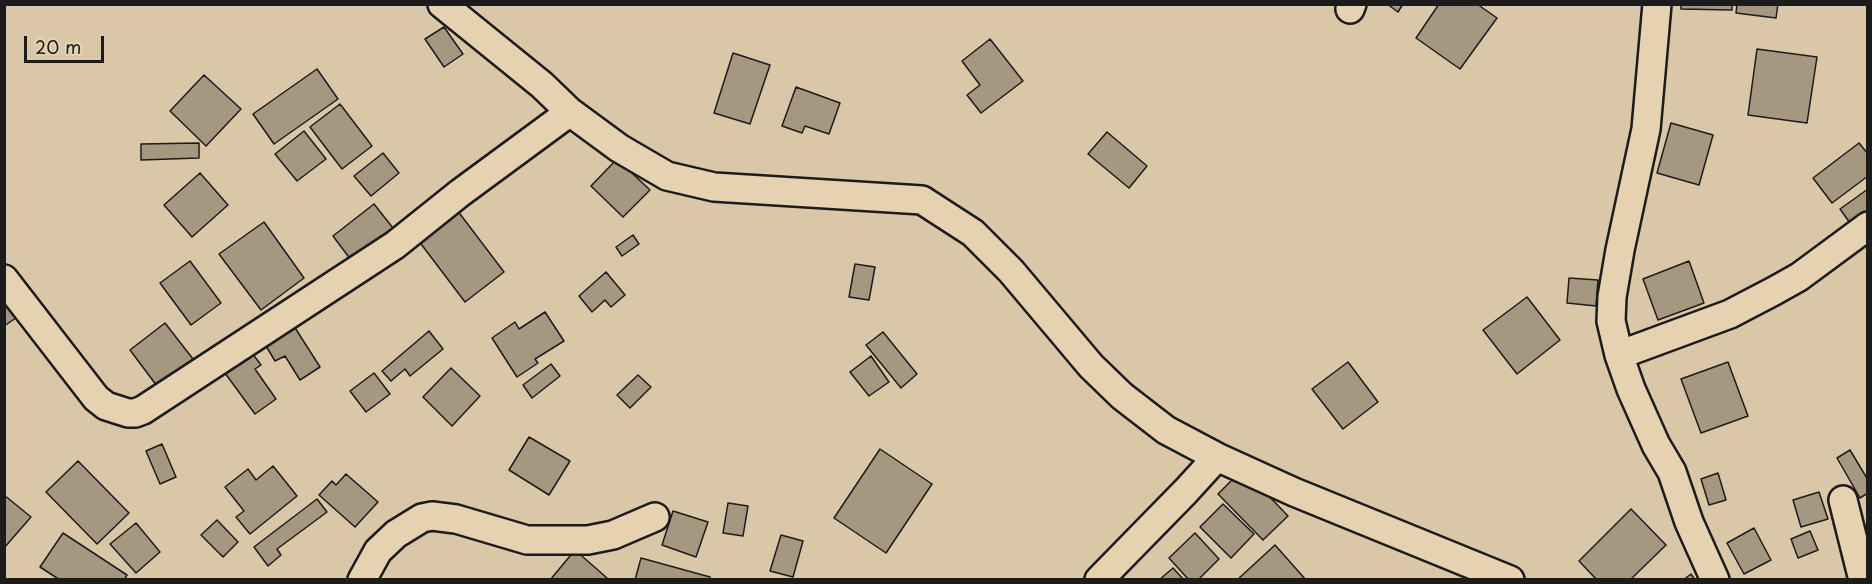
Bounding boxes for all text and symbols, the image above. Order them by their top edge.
scale bar [27,24,106,62]
text: 20 m [35,33,81,60]

